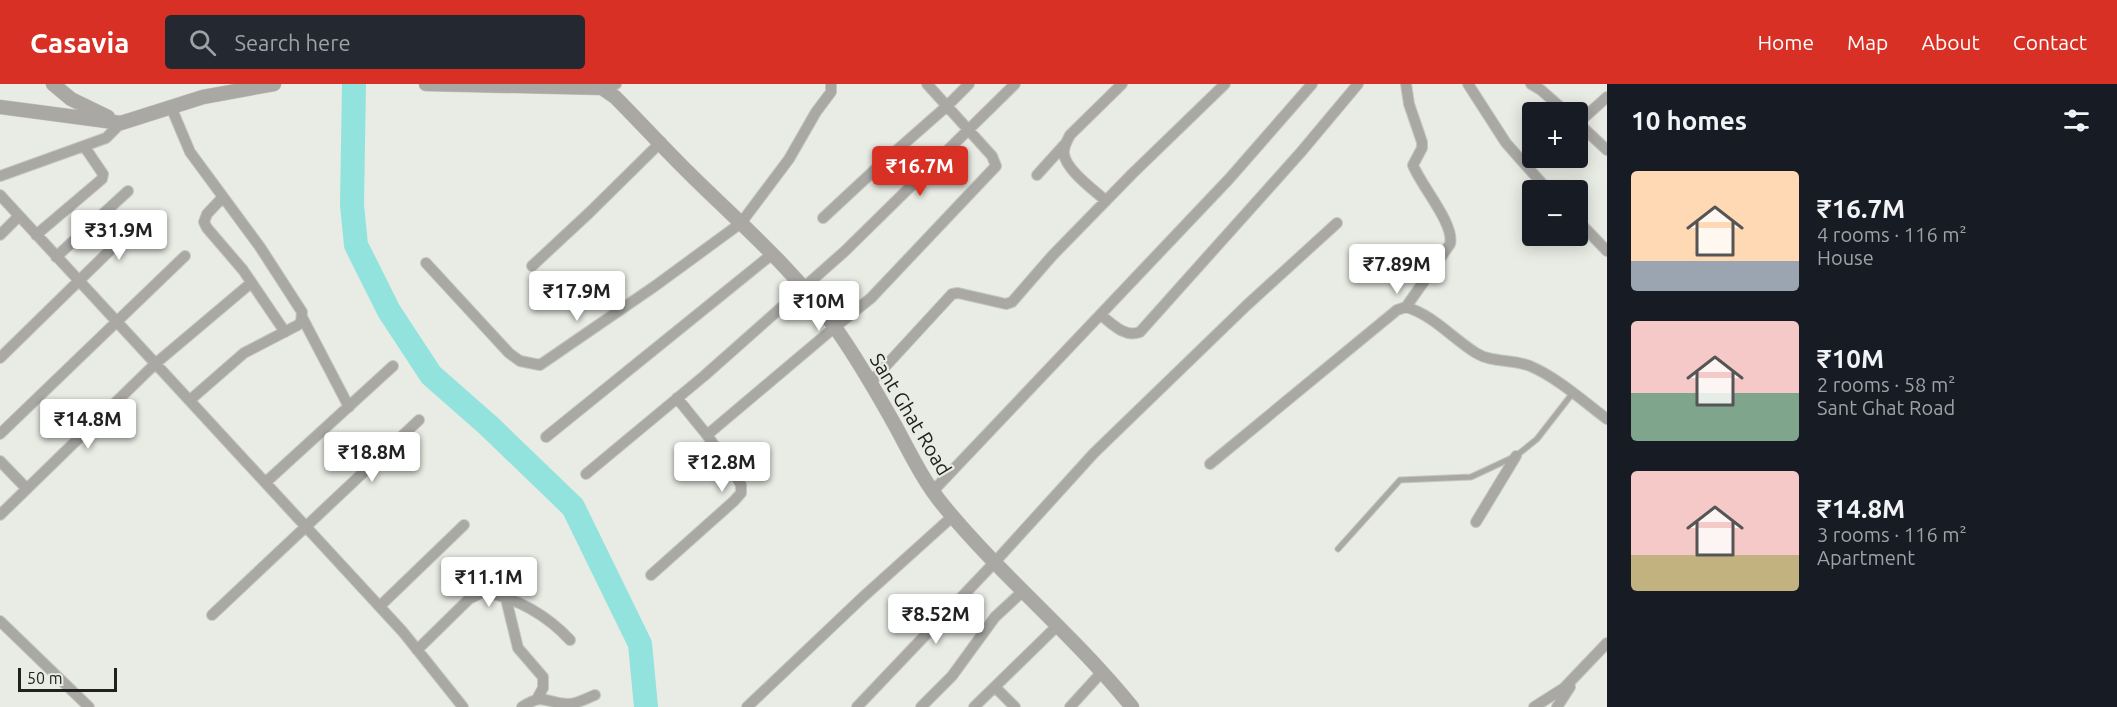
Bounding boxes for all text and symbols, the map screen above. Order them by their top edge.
search box [165,15,585,69]
icon: search [186,26,219,59]
text: Casavia [30,27,129,58]
text: Search here [234,30,351,55]
text: Home [1757,30,1814,54]
text: Map [1847,30,1888,54]
text: About [1921,30,1980,54]
text: Contact [2013,30,2087,54]
map controls [1522,102,1588,246]
button: + [1522,102,1588,168]
icon: filters [2060,104,2093,137]
text: 10 homes [1631,106,1747,135]
pin: ₹16.7M [871,146,969,197]
text: ₹16.7M [886,154,954,177]
button: − [1522,180,1588,246]
text: ₹16.7M [1817,194,1905,223]
icon: home [1679,195,1751,267]
pin: ₹31.9M [70,210,168,261]
text: ₹31.9M [85,218,153,241]
text: 4 rooms · 116 m² [1817,223,1967,246]
pin: ₹7.89M [1348,244,1446,295]
text: House [1817,246,1874,269]
text: ₹7.89M [1363,252,1431,275]
pin: ₹17.9M [528,271,626,322]
text: ₹17.9M [543,279,611,302]
pin: ₹10M [783,281,855,332]
text: ₹10M [793,289,845,312]
text: ₹10M [1817,344,1884,373]
icon: home [1679,345,1751,417]
street label: Sant Ghat Road [866,349,956,479]
text: 2 rooms · 58 m² [1817,373,1955,396]
text: Sant Ghat Road [1817,396,1955,419]
pin: ₹14.8M [39,399,137,450]
text: ₹14.8M [54,407,122,430]
pin: ₹18.8M [323,432,421,483]
text: ₹18.8M [338,440,406,463]
pin: ₹12.8M [673,442,771,493]
text: ₹12.8M [688,450,756,473]
text: ₹14.8M [1817,494,1905,523]
icon: home [1679,495,1751,567]
text: 3 rooms · 116 m² [1817,523,1967,546]
text: Apartment [1817,546,1915,569]
pin: ₹11.1M [440,557,538,608]
text: ₹11.1M [455,565,523,588]
pin: ₹8.52M [887,594,985,645]
text: ₹8.52M [902,602,970,625]
scale bar [18,665,117,692]
text: 50 m [27,669,63,687]

